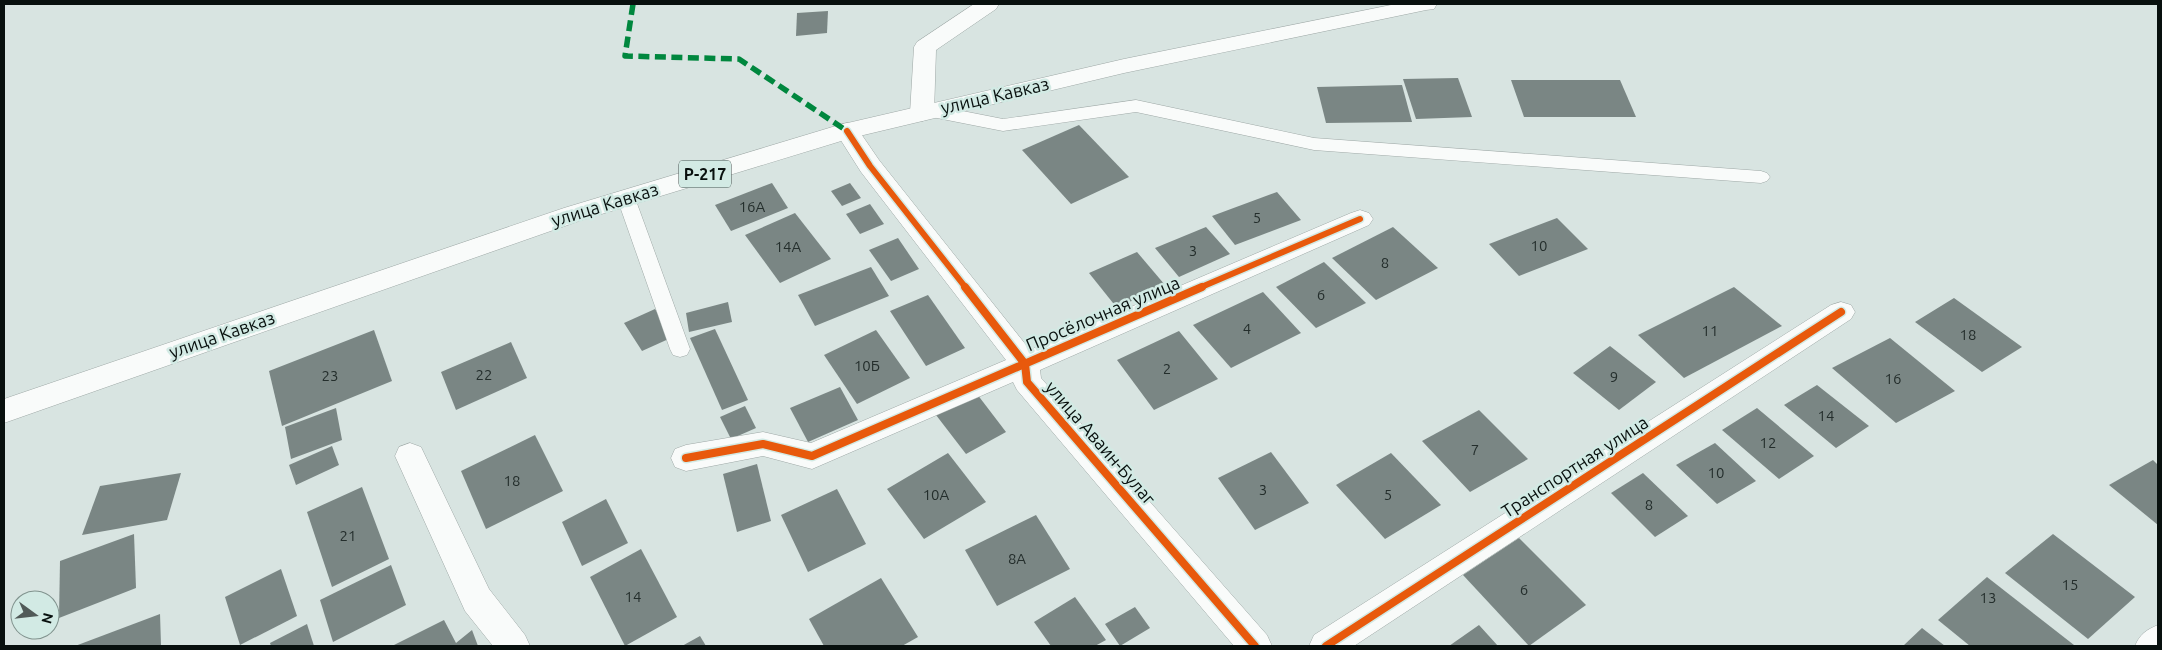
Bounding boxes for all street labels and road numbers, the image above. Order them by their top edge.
street label: улица Кавказ [939,73,1051,117]
road number: Р-217 [679,160,731,188]
street label: улица Кавказ [549,178,661,230]
street label: Просёлочная улица [1023,272,1183,355]
street label: улица Кавказ [166,307,277,362]
street label: улица Аваин-Булаг [1042,376,1160,508]
street label: Транспортная улица [1498,411,1651,521]

